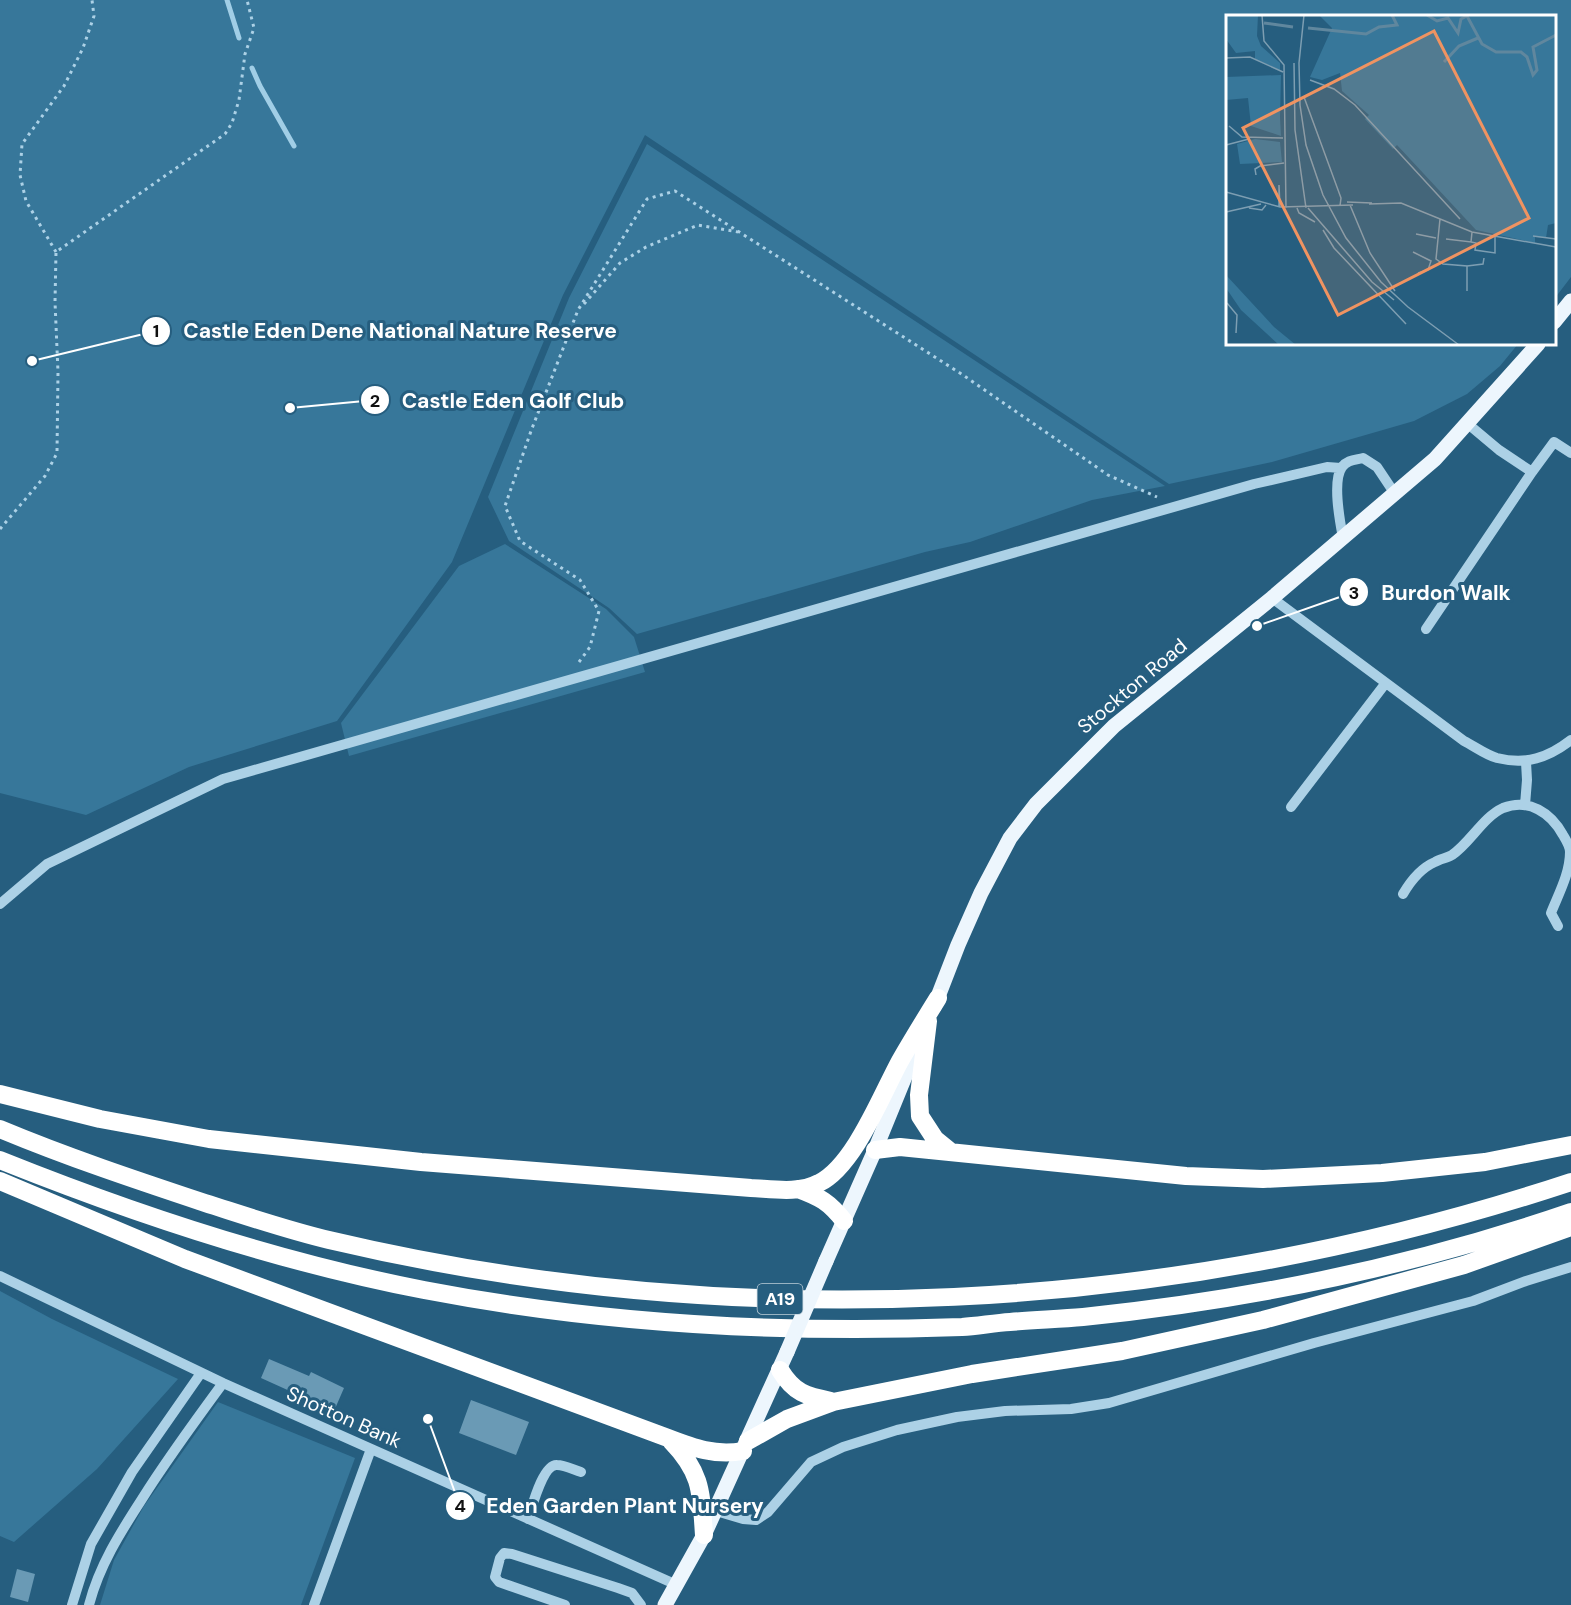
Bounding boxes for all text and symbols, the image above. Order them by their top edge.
inset map [1226,15,1556,345]
callout: Castle Eden Dene National Nature Reserve [141,312,628,351]
text: Castle Eden Dene National Nature Reserve [183,317,617,345]
text: 1 [153,319,159,343]
callout: Castle Eden Golf Club [360,381,636,420]
text: Castle Eden Golf Club [402,387,624,415]
text: 2 [370,389,380,413]
callout: Burdon Walk [1339,573,1523,612]
text: Burdon Walk [1381,579,1511,607]
text: 3 [1349,581,1359,605]
street label: Stockton Road [1072,633,1192,739]
road number: A19 [758,1284,802,1314]
street label: Shotton Bank [282,1380,406,1454]
callout: Eden Garden Plant Nursery [445,1487,776,1526]
text: Eden Garden Plant Nursery [486,1492,764,1520]
text: 4 [454,1494,466,1518]

